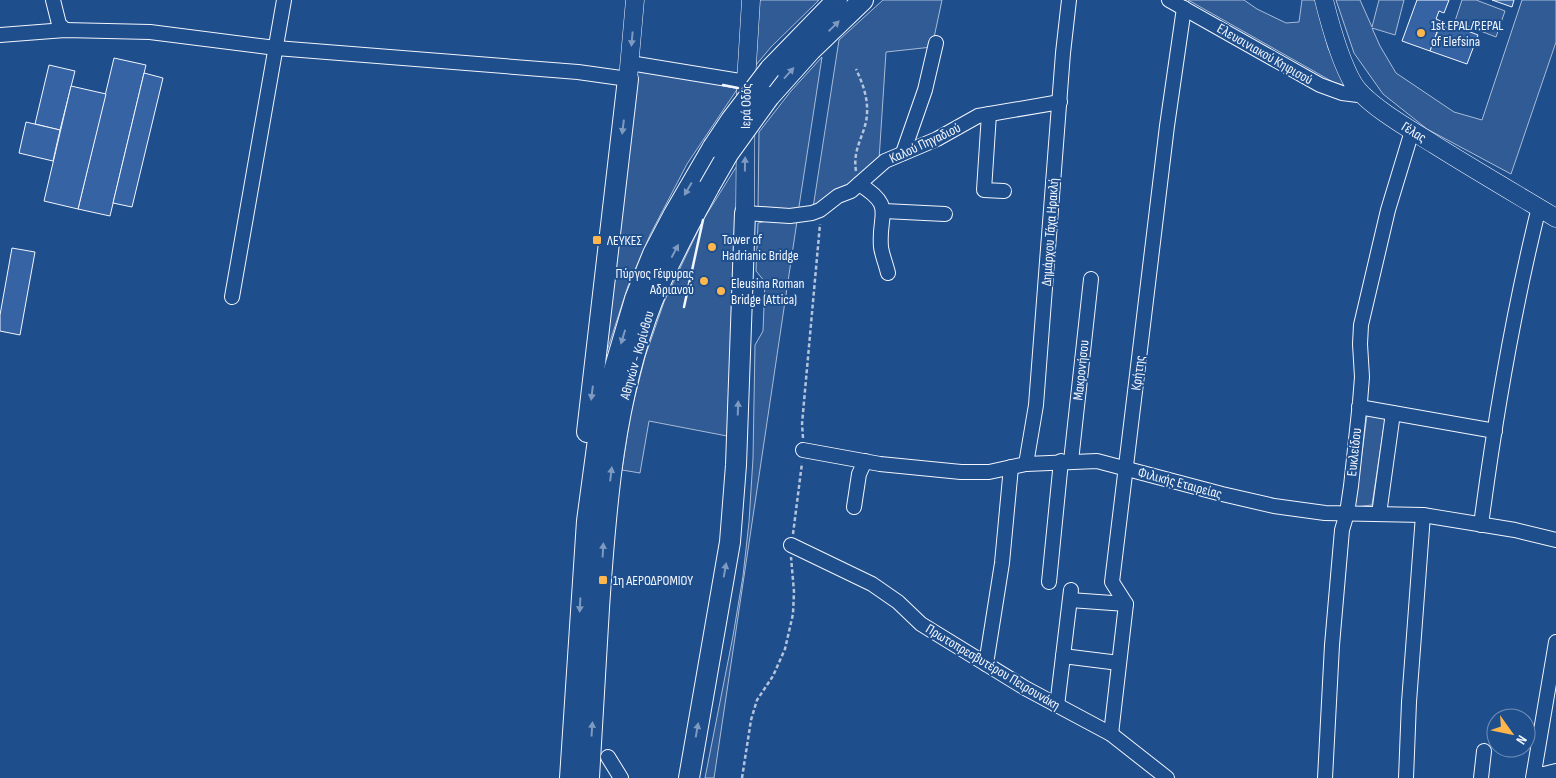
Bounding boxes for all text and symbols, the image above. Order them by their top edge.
place label: 1st EPAL/P.EPAL of Elefsina [1431,17,1503,50]
one-way arrow [828,20,840,32]
street label: Ελευσινιακού Κηφισού [1214,20,1316,88]
marker: 1st EPAL/P.EPAL of Elefsina [1415,27,1427,39]
one-way arrow [627,32,635,48]
one-way arrow [783,67,795,79]
street label: Ιερά Οδός [737,83,755,129]
street label: Γέλας [1398,118,1430,146]
one-way arrow [619,119,627,135]
street label: Καλού Πηγαδιού [887,119,963,167]
one-way arrow [741,156,749,172]
street label: Δημάρχου Τάχα Ηρακλή [1038,177,1062,287]
one-way arrow [684,183,693,196]
place label: Tower of Hadrianic Bridge [722,231,799,264]
place label: ΛΕΥΚΕΣ [606,232,642,249]
marker: ΛΕΥΚΕΣ [591,234,603,246]
marker: Tower of Hadrianic Bridge [706,241,718,253]
one-way arrow [671,244,679,259]
place label: Πύργος Γέφυρας Αδριανού [616,265,694,298]
marker: Πύργος Γέφυρας Αδριανού [698,275,710,287]
place label: Eleusina Roman Bridge (Attica) [731,275,805,308]
marker: Eleusina Roman Bridge (Attica) [715,285,727,297]
street label: Αθηνών - Κορίνθου [616,309,658,402]
one-way arrow [618,330,626,345]
street label: Μακρονήσου [1069,339,1093,401]
street label: Κρήτης [1127,354,1149,392]
one-way arrow [588,385,596,401]
one-way arrow [734,400,742,416]
street label: Ευκλείδου [1343,427,1365,477]
street label: Φιλικής Εταιρείας [1136,464,1224,502]
one-way arrow [607,466,615,482]
one-way arrow [599,541,607,557]
one-way arrow [722,561,730,577]
place label: 1η ΑΕΡΟΔΡΟΜΙΟΥ [613,572,693,589]
marker: 1η ΑΕΡΟΔΡΟΜΙΟΥ [597,574,609,586]
one-way arrow [576,597,584,613]
street label: Πρωτοπρεσβυτέρου Πειρουνάκη [923,620,1063,714]
north arrow [1486,708,1536,758]
one-way arrow [588,721,596,737]
one-way arrow [694,722,702,738]
text: N [1512,732,1531,748]

